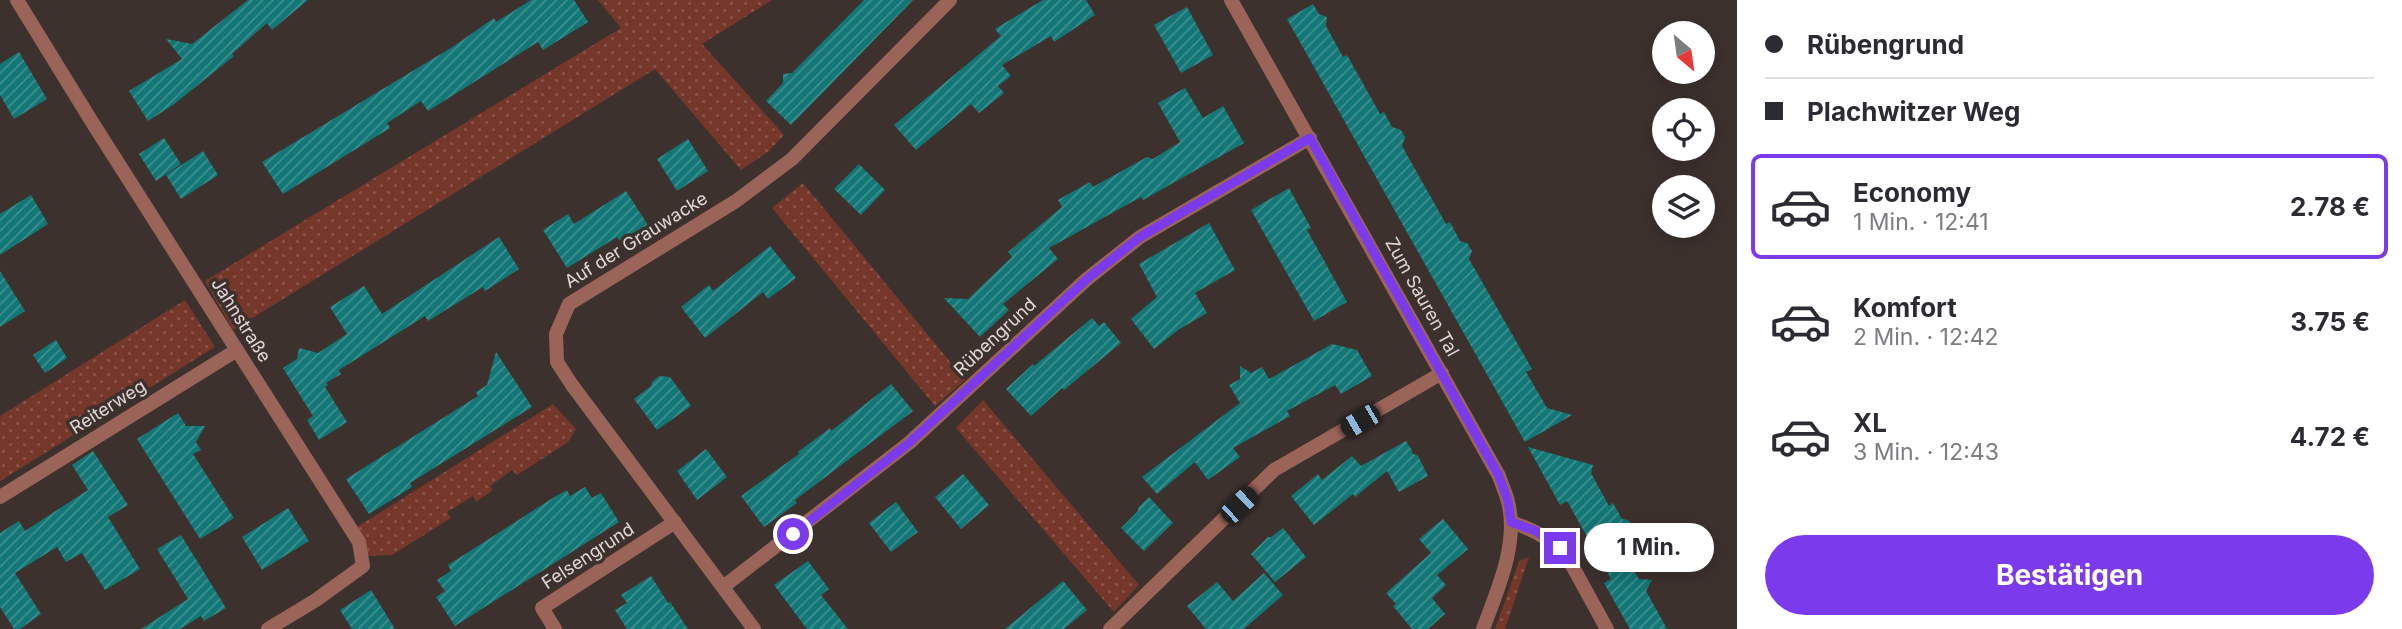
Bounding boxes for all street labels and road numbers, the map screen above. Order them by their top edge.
street label: Auf der Grauwacke [561,187,711,292]
street label: Zum Sauren Tal [1381,234,1464,360]
street label: Jahnstraße [207,274,276,366]
street label: Rübengrund [949,293,1040,380]
street label: Reiterweg [66,375,149,438]
street label: Felsengrund [538,518,638,593]

